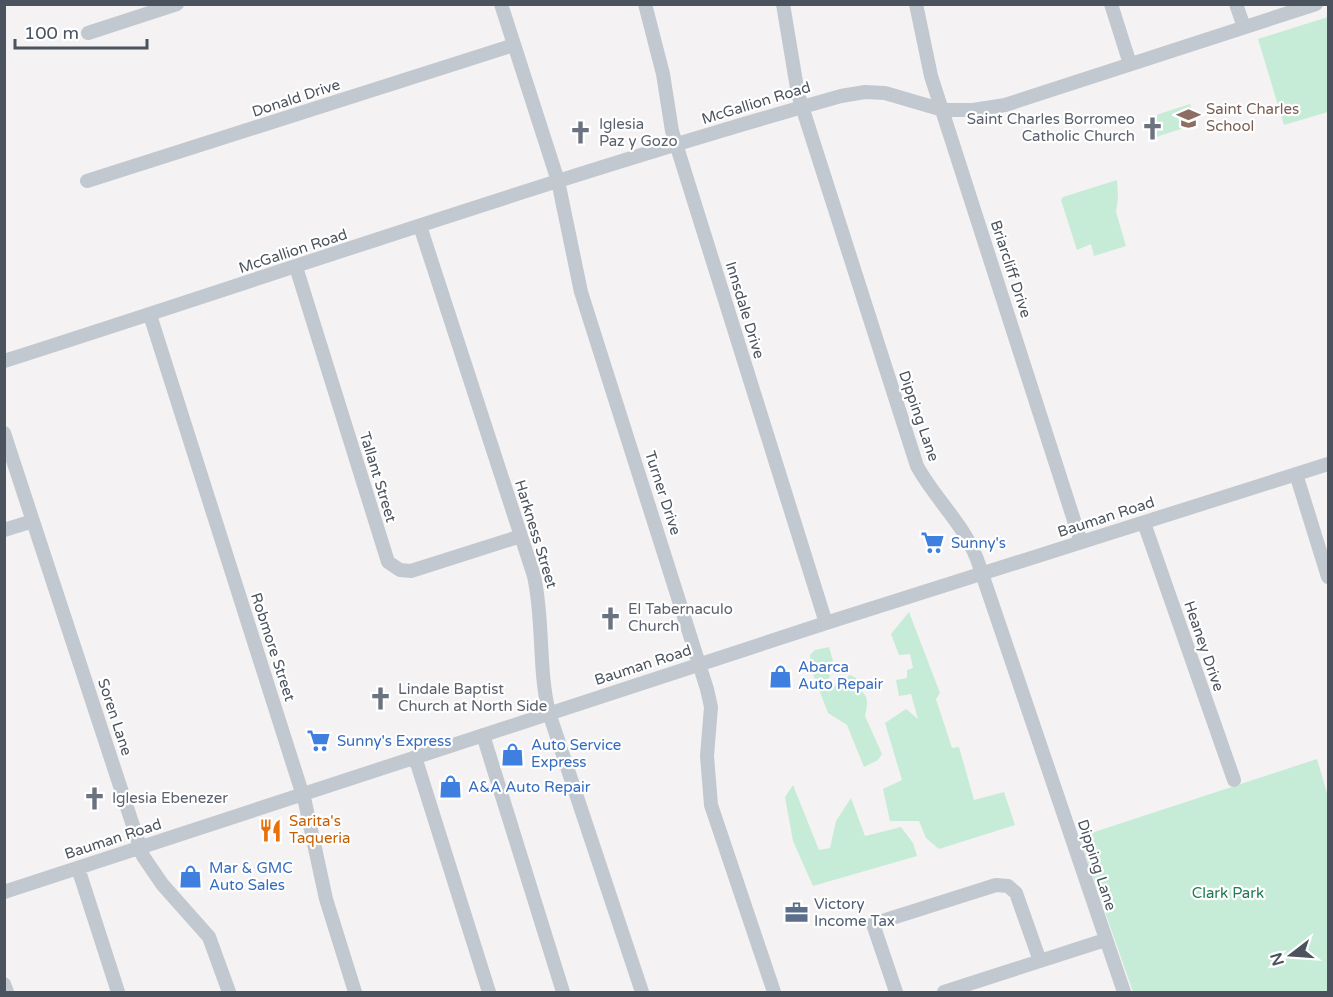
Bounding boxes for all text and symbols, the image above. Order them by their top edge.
scale bar [15,12,147,50]
text: 100 m [24,22,79,44]
street label: Donald Drive [250,75,342,121]
street label: McGallion Road [699,78,813,128]
place label: Saint Charles School [1206,100,1299,135]
school or university icon: Saint Charles School [1175,105,1201,131]
place label: Saint Charles Borromeo Catholic Church [967,110,1135,145]
place label: Iglesia Paz y Gozo [599,115,678,150]
church icon: Saint Charles Borromeo Catholic Church [1140,115,1166,141]
church icon: Iglesia Paz y Gozo [568,120,594,146]
street label: Briarcliff Drive [987,218,1035,320]
street label: McGallion Road [237,225,349,277]
street label: Innsdale Drive [722,259,768,361]
street label: Dipping Lane [895,368,943,464]
street label: Tallant Street [356,430,400,525]
street label: Turner Drive [641,449,685,537]
street label: Harkness Street [511,478,561,591]
street label: Bauman Road [1055,493,1157,541]
supermarket icon: Sunny's [920,530,946,556]
place label: Sunny's [951,534,1006,552]
street label: Robmore Street [247,591,299,704]
street label: Heaney Drive [1180,598,1228,694]
place label: El Tabernaculo Church [628,600,733,635]
church icon: El Tabernaculo Church [597,605,623,631]
street label: Bauman Road [592,641,694,689]
place label: Abarca Auto Repair [798,658,884,693]
shop icon: Abarca Auto Repair [767,663,793,689]
street label: Soren Lane [94,676,136,758]
place label: Lindale Baptist Church at North Side [398,680,547,715]
church icon: Lindale Baptist Church at North Side [367,685,393,711]
supermarket icon: Sunny's Express [306,728,332,754]
place label: Sunny's Express [337,732,451,750]
place label: Auto Service Express [531,736,621,771]
shop icon: Auto Service Express [500,741,526,767]
shop icon: A&A Auto Repair [437,774,463,800]
place label: A&A Auto Repair [468,778,591,796]
church icon: Iglesia Ebenezer [81,785,107,811]
place label: Iglesia Ebenezer [112,789,228,807]
place label: Sarita's Taqueria [289,812,350,847]
street label: Bauman Road [62,815,164,863]
restaurant icon: Sarita's Taqueria [258,817,284,843]
street label: Dipping Lane [1074,817,1120,913]
place label: Mar & GMC Auto Sales [209,859,293,894]
shop icon: Mar & GMC Auto Sales [178,864,204,890]
park label: Clark Park [1192,884,1264,902]
place label: Victory Income Tax [814,895,895,930]
office icon: Victory Income Tax [783,900,809,926]
north arrow [1261,925,1321,985]
text: N [1266,950,1289,968]

